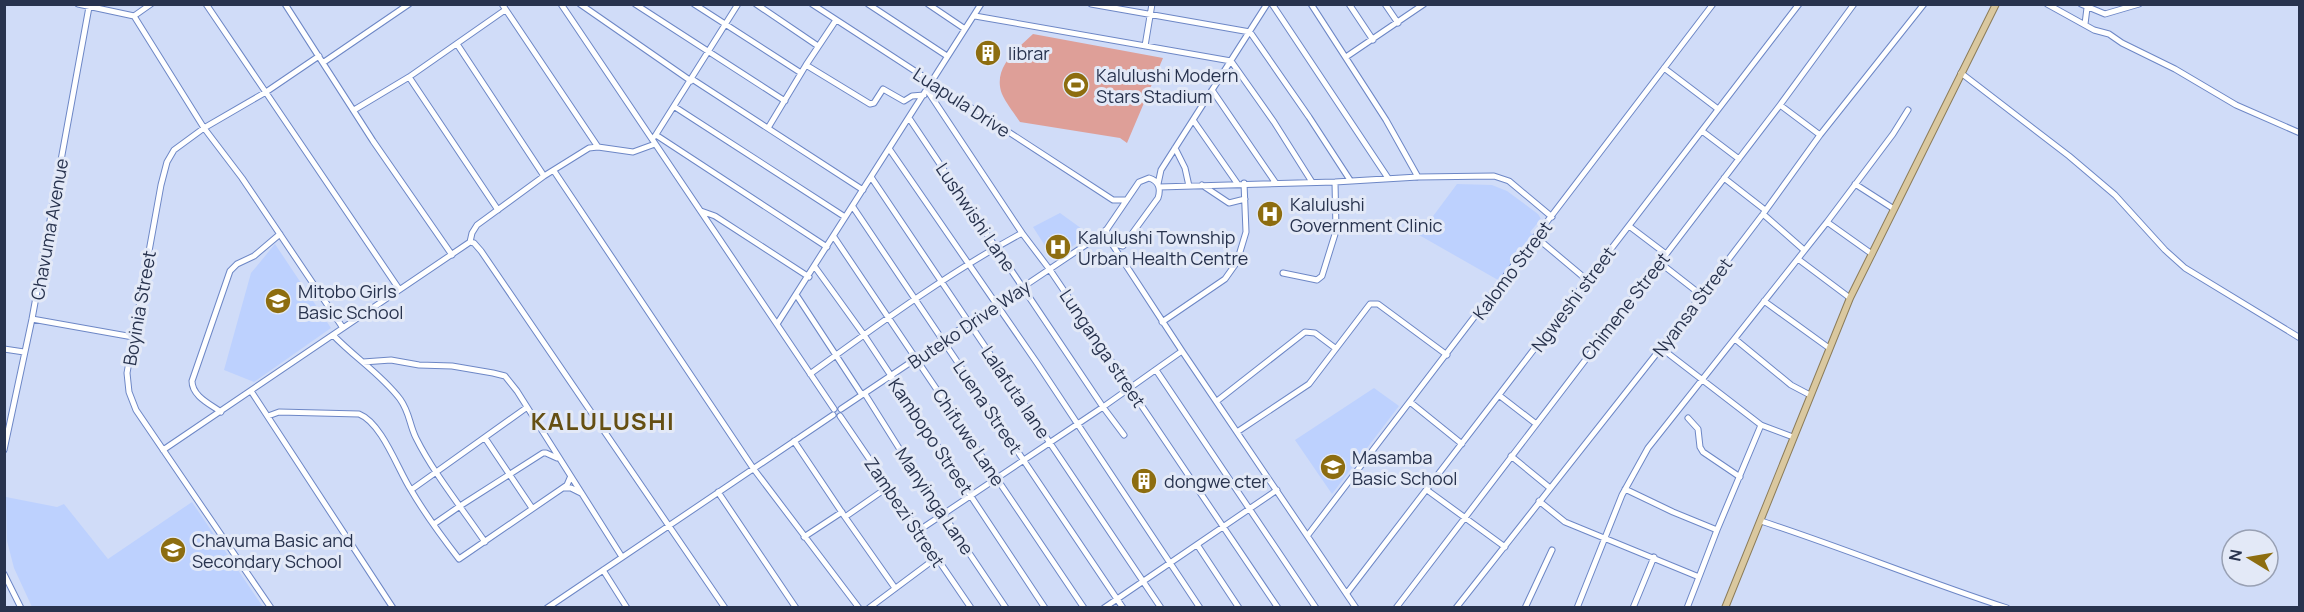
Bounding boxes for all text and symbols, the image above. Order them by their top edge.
building icon: librar [973,38,1003,68]
place label: librar [1008,41,1050,65]
street label: Luapula Drive [909,62,1015,142]
place label: Kalulushi Modern Stars Stadium [1096,63,1239,108]
sports icon: Kalulushi Modern Stars Stadium [1061,70,1091,100]
street label: Chavuma Avenue [25,156,73,302]
street label: Lushwishi Lane [931,158,1021,276]
place label: Kalulushi Government Clinic [1290,192,1443,237]
hospital icon: Kalulushi Government Clinic [1255,199,1285,229]
street label: Kalomo Street [1467,216,1557,324]
place label: Kalulushi Township Urban Health Centre [1078,225,1248,270]
hospital icon: Kalulushi Township Urban Health Centre [1043,232,1073,262]
street label: Ngweshi street [1525,241,1621,357]
street label: Chimene Street [1575,247,1675,365]
street label: Boyinia Street [117,249,161,367]
street label: Nyansa Street [1647,253,1737,361]
street label: Buteko Drive Way [903,274,1035,374]
place label: Mitobo Girls Basic School [298,279,404,324]
street label: Lunganga street [1055,284,1151,412]
school or university icon: Mitobo Girls Basic School [263,286,293,316]
street label: Lalafuta lane [976,341,1056,443]
street label: Luena Street [948,356,1028,458]
street label: Kambopo Street [883,373,979,499]
street label: Chifuwe Lane [928,384,1010,490]
district label: KALULUSHI [531,404,675,437]
street label: Manyinga Lane [890,443,980,559]
place label: Masamba Basic School [1352,445,1458,490]
street label: Zambezi Street [859,452,951,572]
school or university icon: Masamba Basic School [1318,452,1348,482]
building icon: dongwe cter [1129,466,1159,496]
place label: dongwe cter [1164,469,1269,493]
place label: Chavuma Basic and Secondary School [192,528,353,573]
north arrow [2220,528,2280,588]
school or university icon: Chavuma Basic and Secondary School [158,535,188,565]
text: N [2223,547,2247,563]

